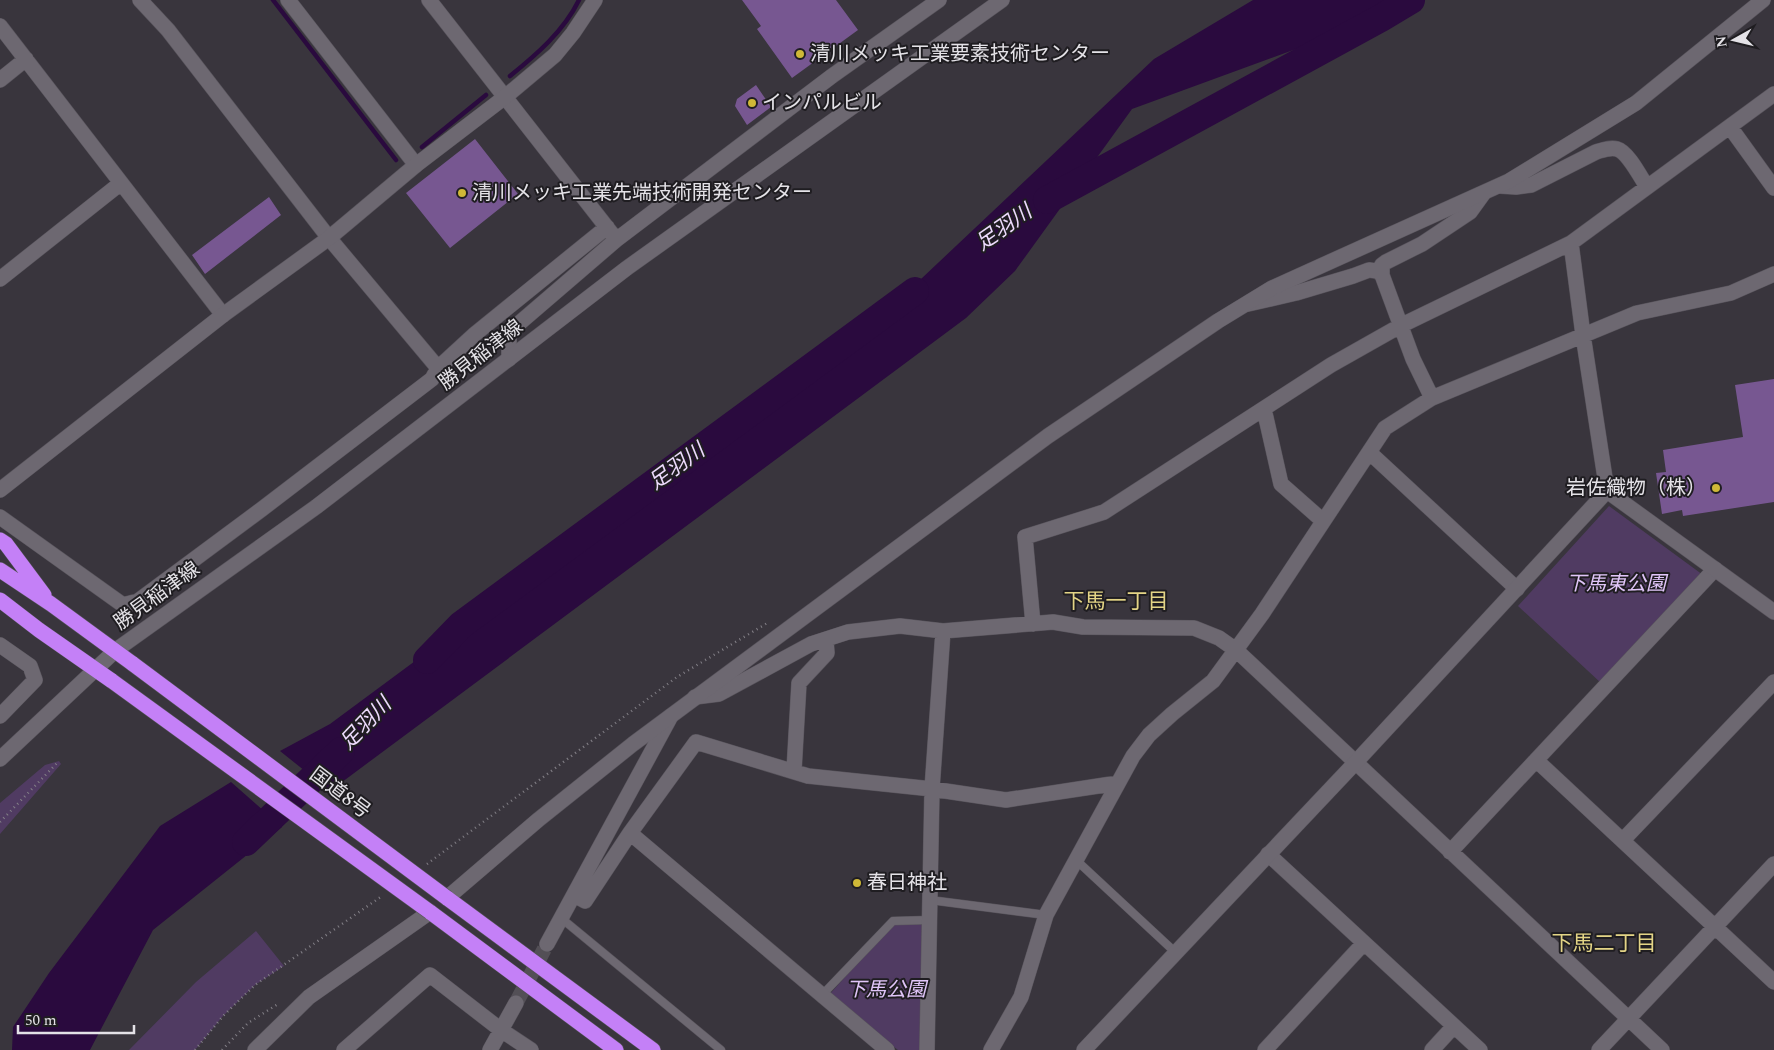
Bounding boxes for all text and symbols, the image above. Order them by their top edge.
north arrow [1709,15,1759,65]
text: N [1710,35,1733,49]
place label: 清川メッキ工業要素技術センター [810,39,1110,69]
marker: 清川メッキ工業要素技術センター [794,48,806,60]
place label: インパルビル [762,88,882,118]
marker: インパルビル [746,97,758,109]
place label: 清川メッキ工業先端技術開発センター [472,178,812,208]
marker: 清川メッキ工業先端技術開発センター [456,187,468,199]
water label: 足羽川 [969,196,1041,259]
street label: 勝見稲津線 [432,312,530,398]
water label: 足羽川 [642,434,714,498]
place label: 岩佐織物（株） [1566,473,1706,503]
marker: 岩佐織物（株） [1710,482,1722,494]
street label: 勝見稲津線 [108,554,206,638]
park label: 下馬東公園 [1566,569,1669,599]
district label: 下馬一丁目 [1064,586,1169,618]
water label: 足羽川 [333,689,401,758]
street label: 国道8号 [303,760,377,826]
place label: 春日神社 [867,868,947,898]
marker: 春日神社 [851,877,863,889]
district label: 下馬二丁目 [1552,928,1657,960]
park label: 下馬公園 [846,975,929,1005]
scale bar [18,1002,134,1034]
text: 50 m [25,1009,57,1032]

